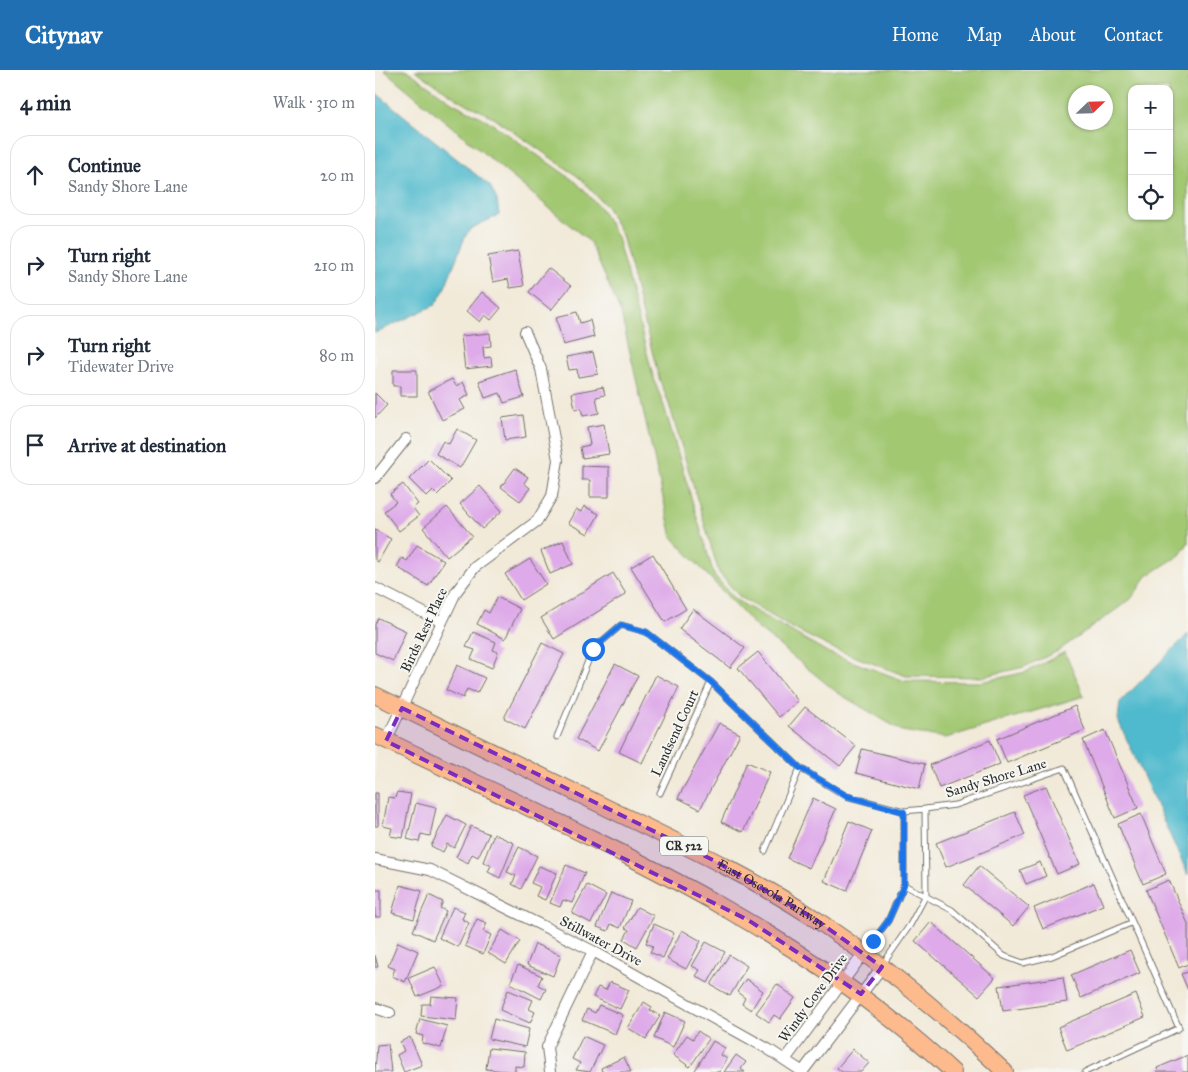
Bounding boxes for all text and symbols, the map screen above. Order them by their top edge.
text: Citynav [25,20,102,50]
text: Home [892,24,939,46]
text: Map [967,24,1002,46]
text: About [1030,24,1076,46]
text: Contact [1104,24,1163,46]
north arrow [1068,85,1113,130]
map controls [1128,85,1173,220]
button: + [1128,85,1173,130]
text: 4 min [20,90,71,116]
text: Walk · 310 m [273,93,355,112]
button: − [1128,130,1173,175]
text: Continue [68,154,141,177]
icon: ahead [21,161,49,189]
text: 20 m [320,166,354,185]
button: locate [1128,175,1173,220]
text: Sandy Shore Lane [68,177,188,196]
text: Turn right [68,244,151,267]
icon: right [21,251,49,279]
text: 210 m [314,256,354,275]
text: Sandy Shore Lane [68,267,188,286]
text: Turn right [68,334,151,357]
icon: right [21,341,49,369]
text: 80 m [319,346,354,365]
text: Tidewater Drive [68,357,174,376]
icon: arrive [21,431,49,459]
text: Arrive at destination [68,434,226,457]
street label: Birds Rest Place [397,585,451,675]
route start [582,638,605,661]
street label: Landsend Court [647,687,703,779]
street label: Sandy Shore Lane [943,755,1049,801]
road number: CR 522 [660,836,708,856]
street label: East Osceola Parkway [715,855,830,933]
street label: Stillwater Drive [557,912,645,970]
route end [862,930,885,953]
street label: Windy Cove Drive [775,950,851,1046]

